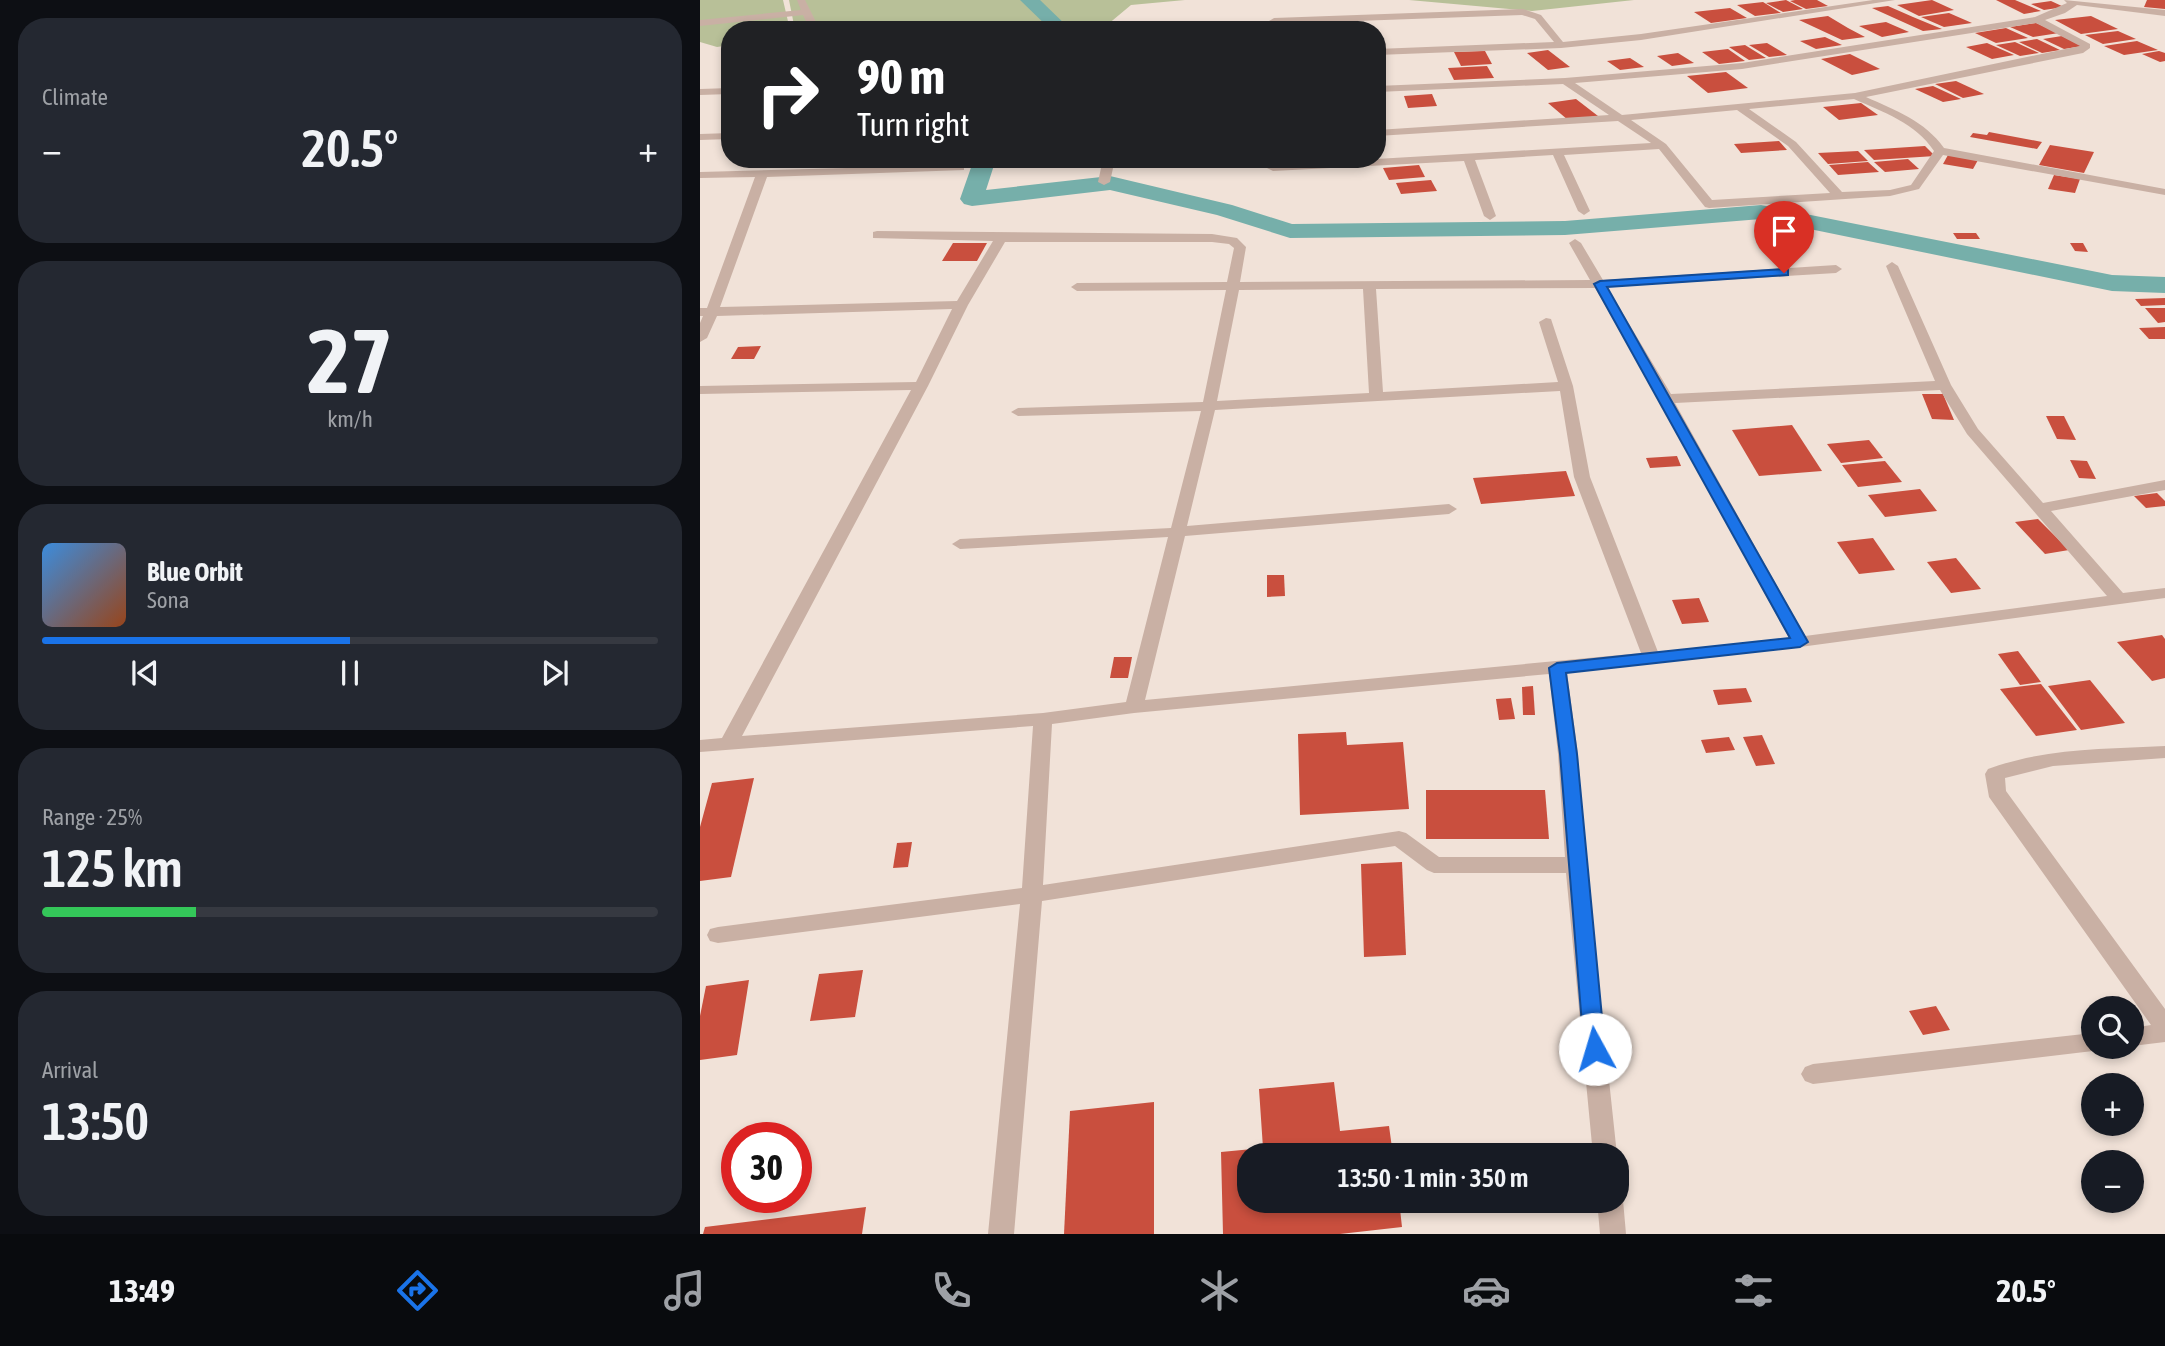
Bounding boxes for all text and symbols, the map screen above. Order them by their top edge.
text: 90 m [857,48,945,104]
icon: right [742,49,833,140]
text: Climate [42,84,108,110]
text: Turn right [857,106,970,143]
text: 20.5° [302,118,398,178]
text: − [42,127,62,170]
text: + [638,127,658,170]
pin [1754,201,1814,273]
icon: arrive [1765,212,1803,250]
text: 27 [307,308,393,412]
text: km/h [327,406,373,432]
text: Blue Orbit [147,557,243,587]
text: Sona [147,587,189,613]
icon: previous [126,654,164,692]
icon: pause [331,654,369,692]
icon: next [536,654,574,692]
text: Range · 25% [42,804,142,830]
text: 125 km [42,838,183,898]
map controls [2081,996,2144,1213]
button: search [2081,996,2144,1059]
position arrow [1558,1012,1632,1086]
text: Arrival [42,1057,98,1083]
button: + [2081,1073,2144,1136]
text: 13:50 [42,1091,149,1151]
speed limit sign: 30 [721,1122,812,1213]
button: − [2081,1150,2144,1213]
text: 13:50 · 1 min · 350 m [1338,1163,1528,1193]
icon: directions [393,1266,442,1315]
icon: music [660,1266,709,1315]
icon: phone [927,1266,976,1315]
icon: climate [1195,1266,1244,1315]
icon: car [1462,1266,1511,1315]
icon: filters [1729,1266,1778,1315]
text: 13:49 [109,1272,175,1309]
text: 20.5° [1996,1272,2056,1309]

